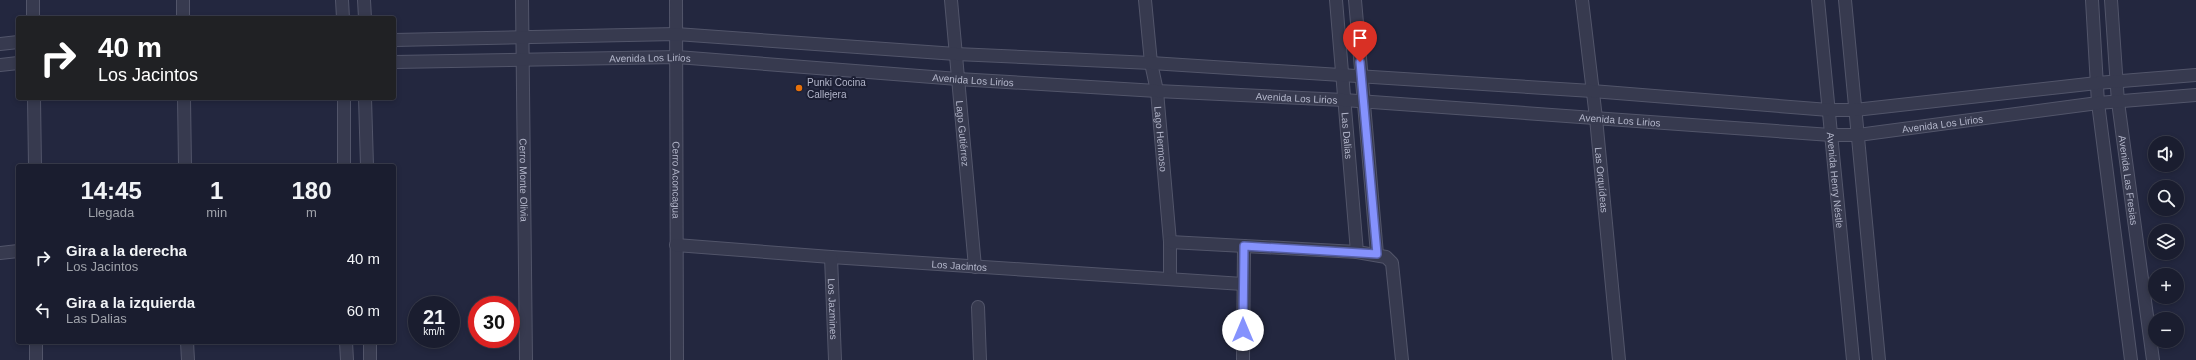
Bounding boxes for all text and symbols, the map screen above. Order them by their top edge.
pin [1343,21,1377,62]
icon: arrive [1349,27,1371,49]
icon: right [32,32,84,84]
text: 40 m [98,32,162,63]
street label: Avenida Los Lirios [609,52,691,64]
text: Los Jacintos [98,65,198,85]
street label: Avenida Los Lirios [932,72,1014,88]
place label: Punki Cocina Callejera [807,77,866,100]
marker: Punki Cocina Callejera [794,83,804,93]
street label: Avenida Los Lirios [1256,91,1338,106]
street label: Lago Gutiérrez [954,100,971,167]
street label: Lago Hermoso [1152,106,1169,173]
street label: Las Dalias [1339,112,1354,159]
street label: Avenida Los Lirios [1579,112,1661,129]
street label: Avenida Los Lirios [1901,113,1984,135]
street label: Avenida Henry Néstle [1825,132,1845,229]
street label: Avenida Las Fresias [2117,135,2140,226]
map controls [2148,136,2184,348]
button: sound [2148,136,2184,172]
street label: Cerro Monte Olivia [518,138,529,222]
street label: Cerro Aconcagua [670,141,682,219]
street label: Las Orquídeas [1593,147,1610,213]
text: 14:45 [80,177,142,204]
text: 1 [210,177,223,204]
text: 180 [292,177,332,204]
button: search [2148,180,2184,216]
text: Llegada [88,205,134,220]
text: min [206,205,227,220]
text: m [306,205,317,220]
button: layers [2148,224,2184,260]
text: Gira a la derecha [66,242,187,259]
icon: right [32,247,54,269]
text: 40 m [347,250,380,267]
text: Los Jacintos [66,259,138,274]
street label: Los Jacintos [931,259,987,273]
button: + [2148,268,2184,304]
street label: Los Jazmines [826,278,839,340]
text: Gira a la izquierda [66,294,195,311]
speed limit sign: 30 [468,296,520,348]
icon: left [32,299,54,321]
text: 60 m [347,302,380,319]
text: 21 [423,306,445,328]
position arrow [1222,309,1264,351]
text: Las Dalias [66,311,127,326]
button: − [2148,312,2184,348]
text: km/h [423,326,445,337]

